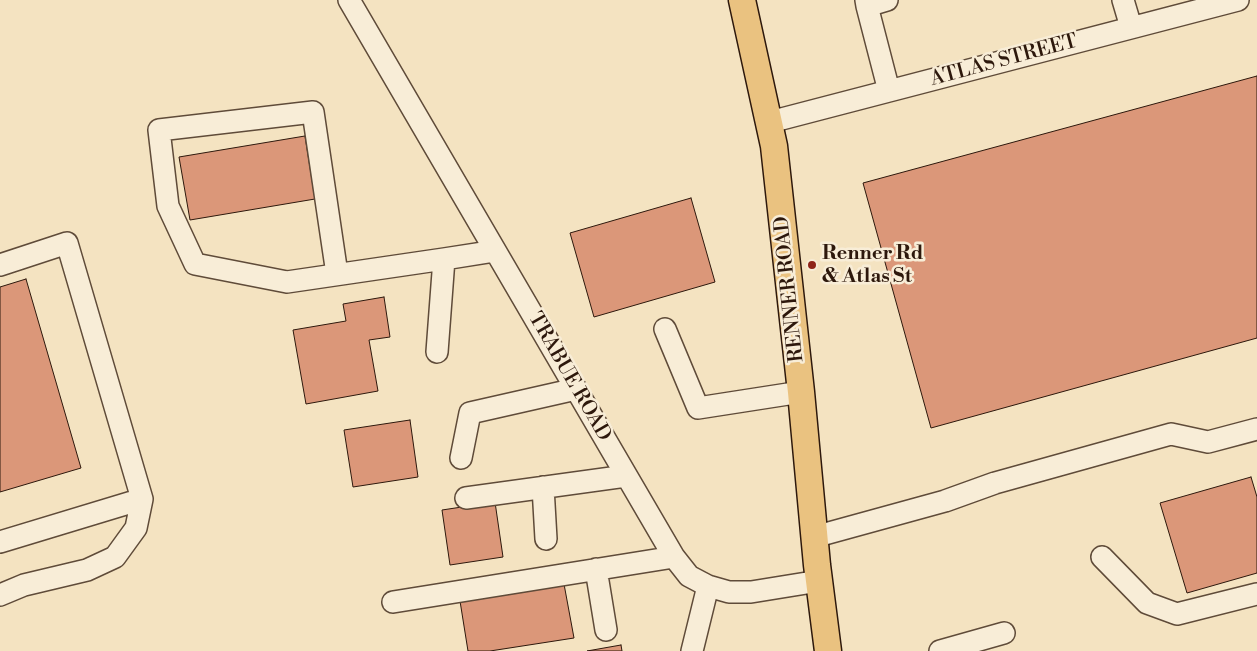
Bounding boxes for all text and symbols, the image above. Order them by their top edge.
street label: ATLAS STREET [928,30,1080,92]
street label: RENNER ROAD [770,215,810,363]
place label: Renner Rd & Atlas St [822,242,923,289]
marker: Renner Rd & Atlas St [806,259,818,271]
street label: TRABUE ROAD [522,308,616,446]

